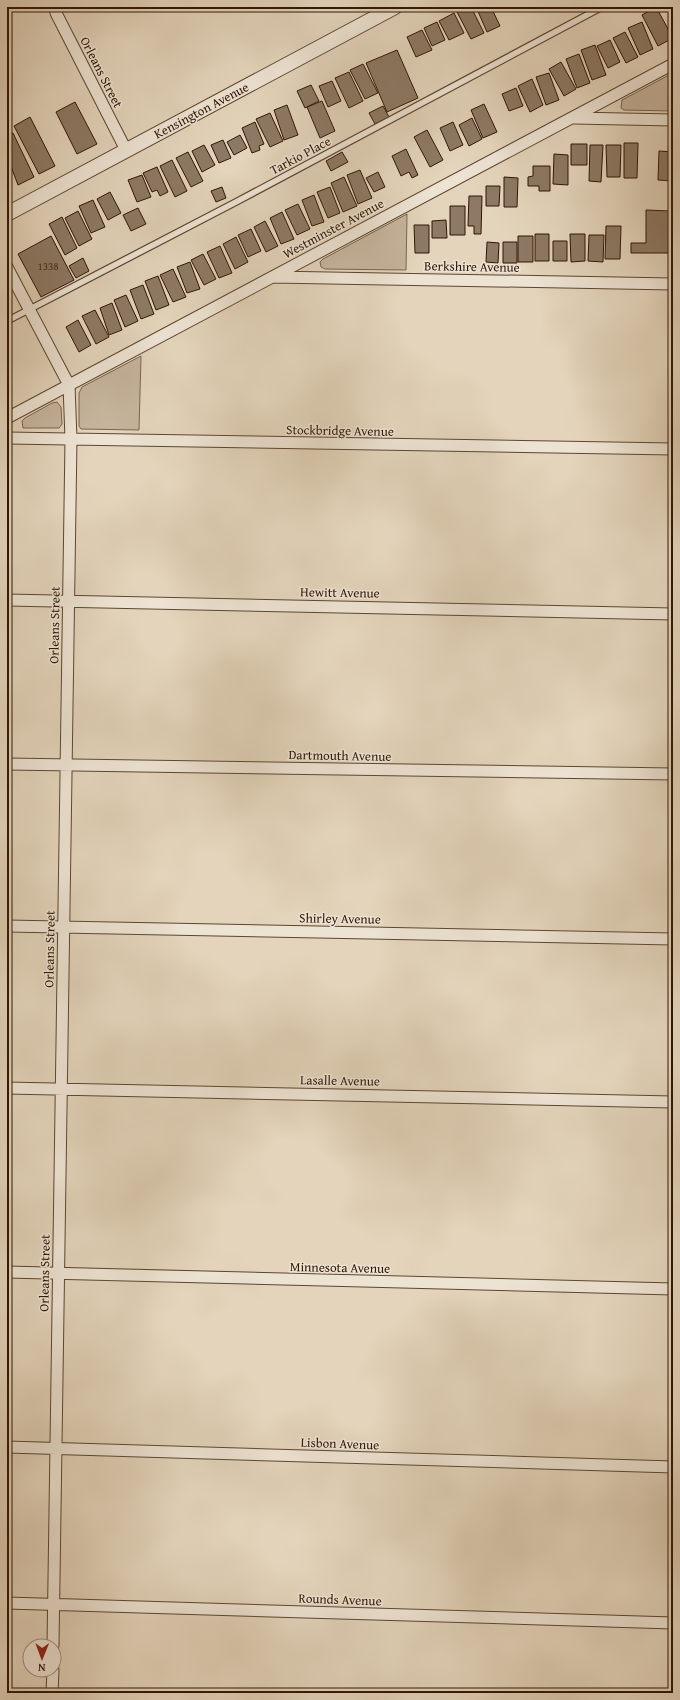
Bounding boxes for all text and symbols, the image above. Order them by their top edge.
street label: Orleans Street [76,33,128,111]
street label: Kensington Avenue [150,77,252,143]
street label: Tarkio Place [266,131,334,179]
street label: Westminster Avenue [279,194,387,263]
street label: Berkshire Avenue [424,256,520,277]
house number: 1338 [37,258,59,274]
street label: Stockbridge Avenue [286,420,394,441]
street label: Hewitt Avenue [300,582,380,603]
street label: Orleans Street [44,586,65,664]
street label: Dartmouth Avenue [288,745,392,766]
street label: Shirley Avenue [299,908,381,929]
street label: Orleans Street [39,910,60,988]
street label: Lasalle Avenue [300,1070,380,1091]
street label: Orleans Street [34,1234,55,1312]
street label: Minnesota Avenue [290,1257,390,1278]
street label: Lisbon Avenue [300,1433,380,1454]
street label: Rounds Avenue [298,1589,382,1610]
north arrow [22,1638,62,1678]
text: N [37,1660,46,1676]

